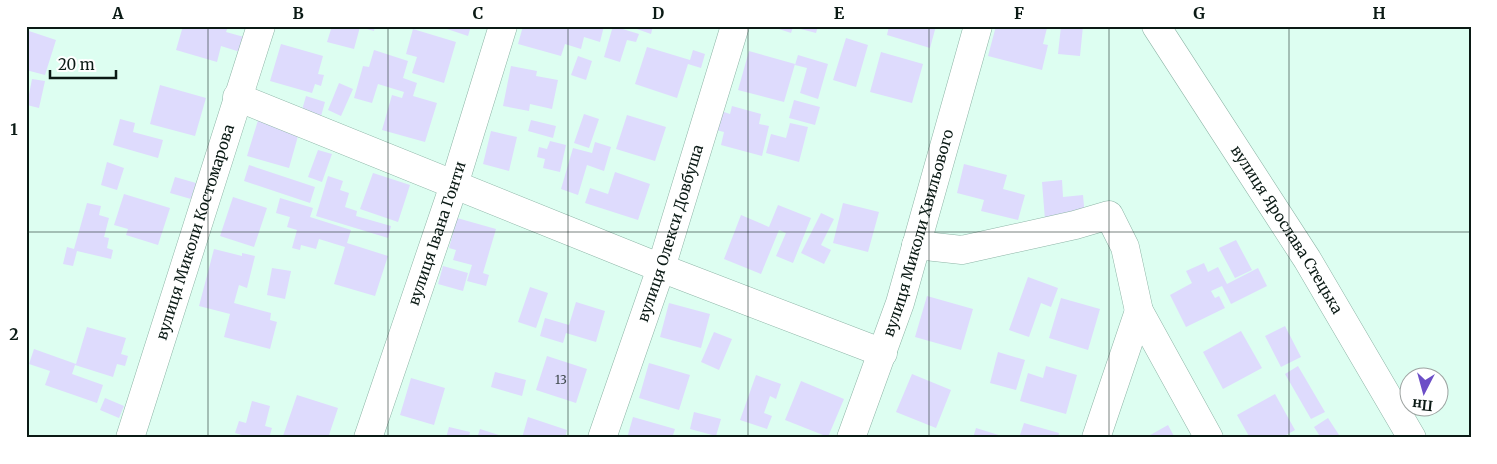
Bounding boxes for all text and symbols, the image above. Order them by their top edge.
text: A [111,3,124,23]
text: B [292,3,304,23]
text: C [473,3,483,23]
text: D [652,3,664,23]
text: E [834,3,845,23]
text: F [1014,3,1024,23]
text: G [1193,3,1205,23]
text: H [1372,3,1386,23]
scale bar [50,48,116,80]
text: 20 m [58,55,95,74]
text: 1 [10,119,18,139]
street label: вулиця Миколи Костомарова [152,122,238,342]
street label: вулиця Миколи Хвильового [879,127,958,339]
street label: вулиця Олекси Довбуша [633,142,707,324]
street label: вулиця Ярослава Стецька [1227,142,1347,317]
street label: вулиця Івана Гонти [404,159,470,308]
text: 2 [9,324,19,344]
north arrow [1400,366,1450,416]
house number: 13 [555,372,567,387]
text: Пн [1411,395,1434,415]

